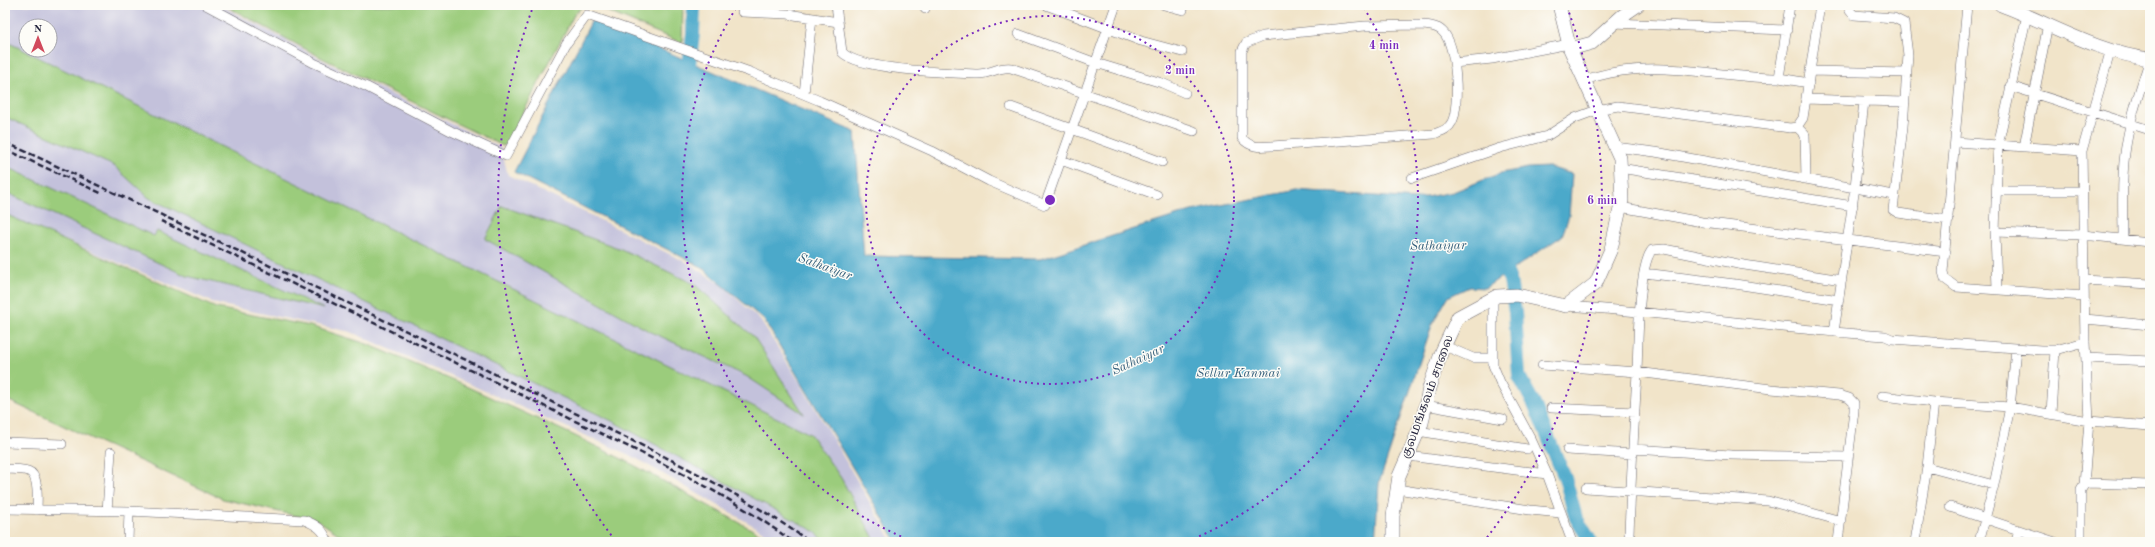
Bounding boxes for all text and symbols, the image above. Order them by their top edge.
north arrow [18,18,58,58]
text: N [34,24,43,35]
text: 4 min [1369,40,1399,52]
text: 2 min [1165,65,1195,77]
centre of rings [1043,193,1057,207]
text: 6 min [1587,195,1617,207]
water label: Sathaiyar [1410,239,1467,253]
water label: Sathaiyar [796,251,854,283]
street label: குலமங்கலம் சாலை [1399,333,1457,461]
water label: Sathaiyar [1110,342,1167,378]
water label: Sellur Kanmai [1196,367,1280,380]

